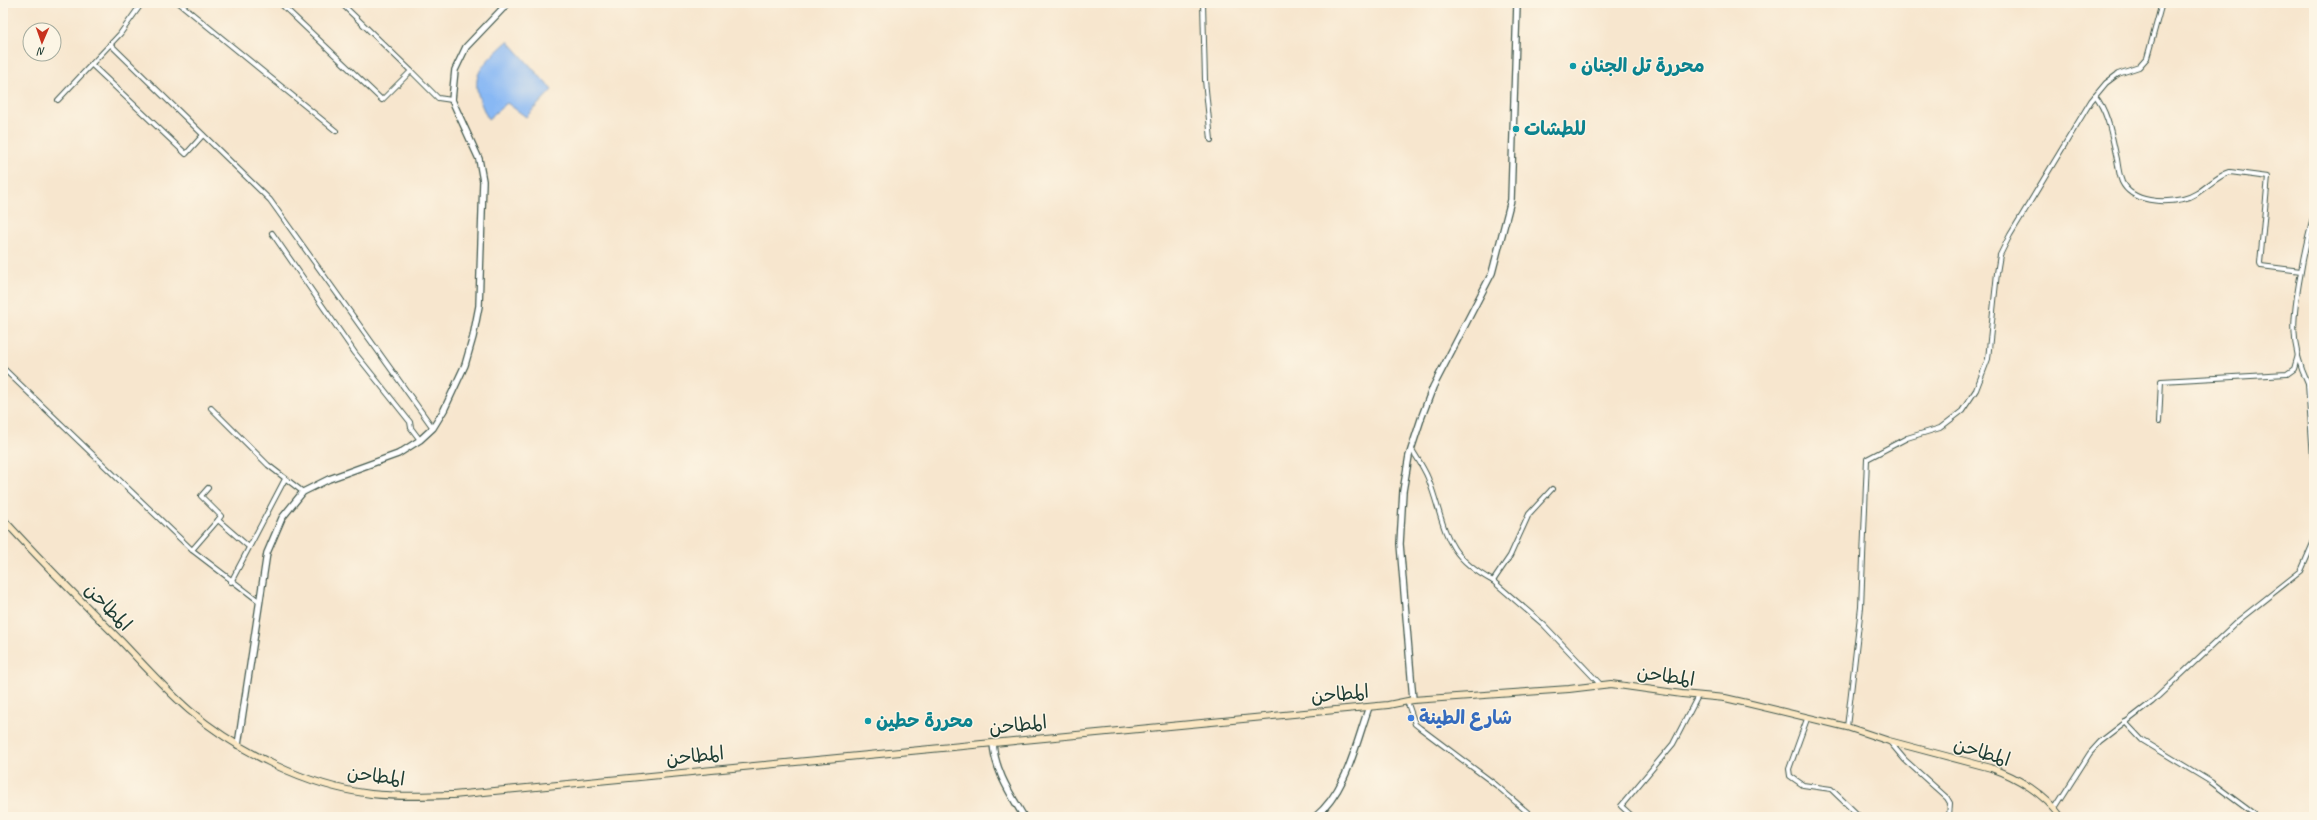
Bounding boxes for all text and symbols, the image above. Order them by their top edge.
north arrow [22,22,62,62]
text: N [36,45,45,59]
place label: محررة تل الجنان [1581,54,1705,78]
marker: محررة تل الجنان [1568,61,1578,71]
place label: للطشات [1524,117,1586,141]
marker: للطشات [1511,124,1521,134]
street label: المطاحن [79,578,137,636]
street label: المطاحن [1636,660,1696,692]
street label: المطاحن [1310,680,1370,708]
place label: شارع الطينة [1419,706,1512,731]
place label: محررة حطين [876,709,973,733]
street label: المطاحن [988,710,1048,740]
marker: شارع الطينة [1406,713,1416,723]
marker: محررة حطين [863,716,873,726]
street label: المطاحن [1951,732,2013,772]
street label: المطاحن [665,741,725,771]
street label: المطاحن [346,761,406,791]

